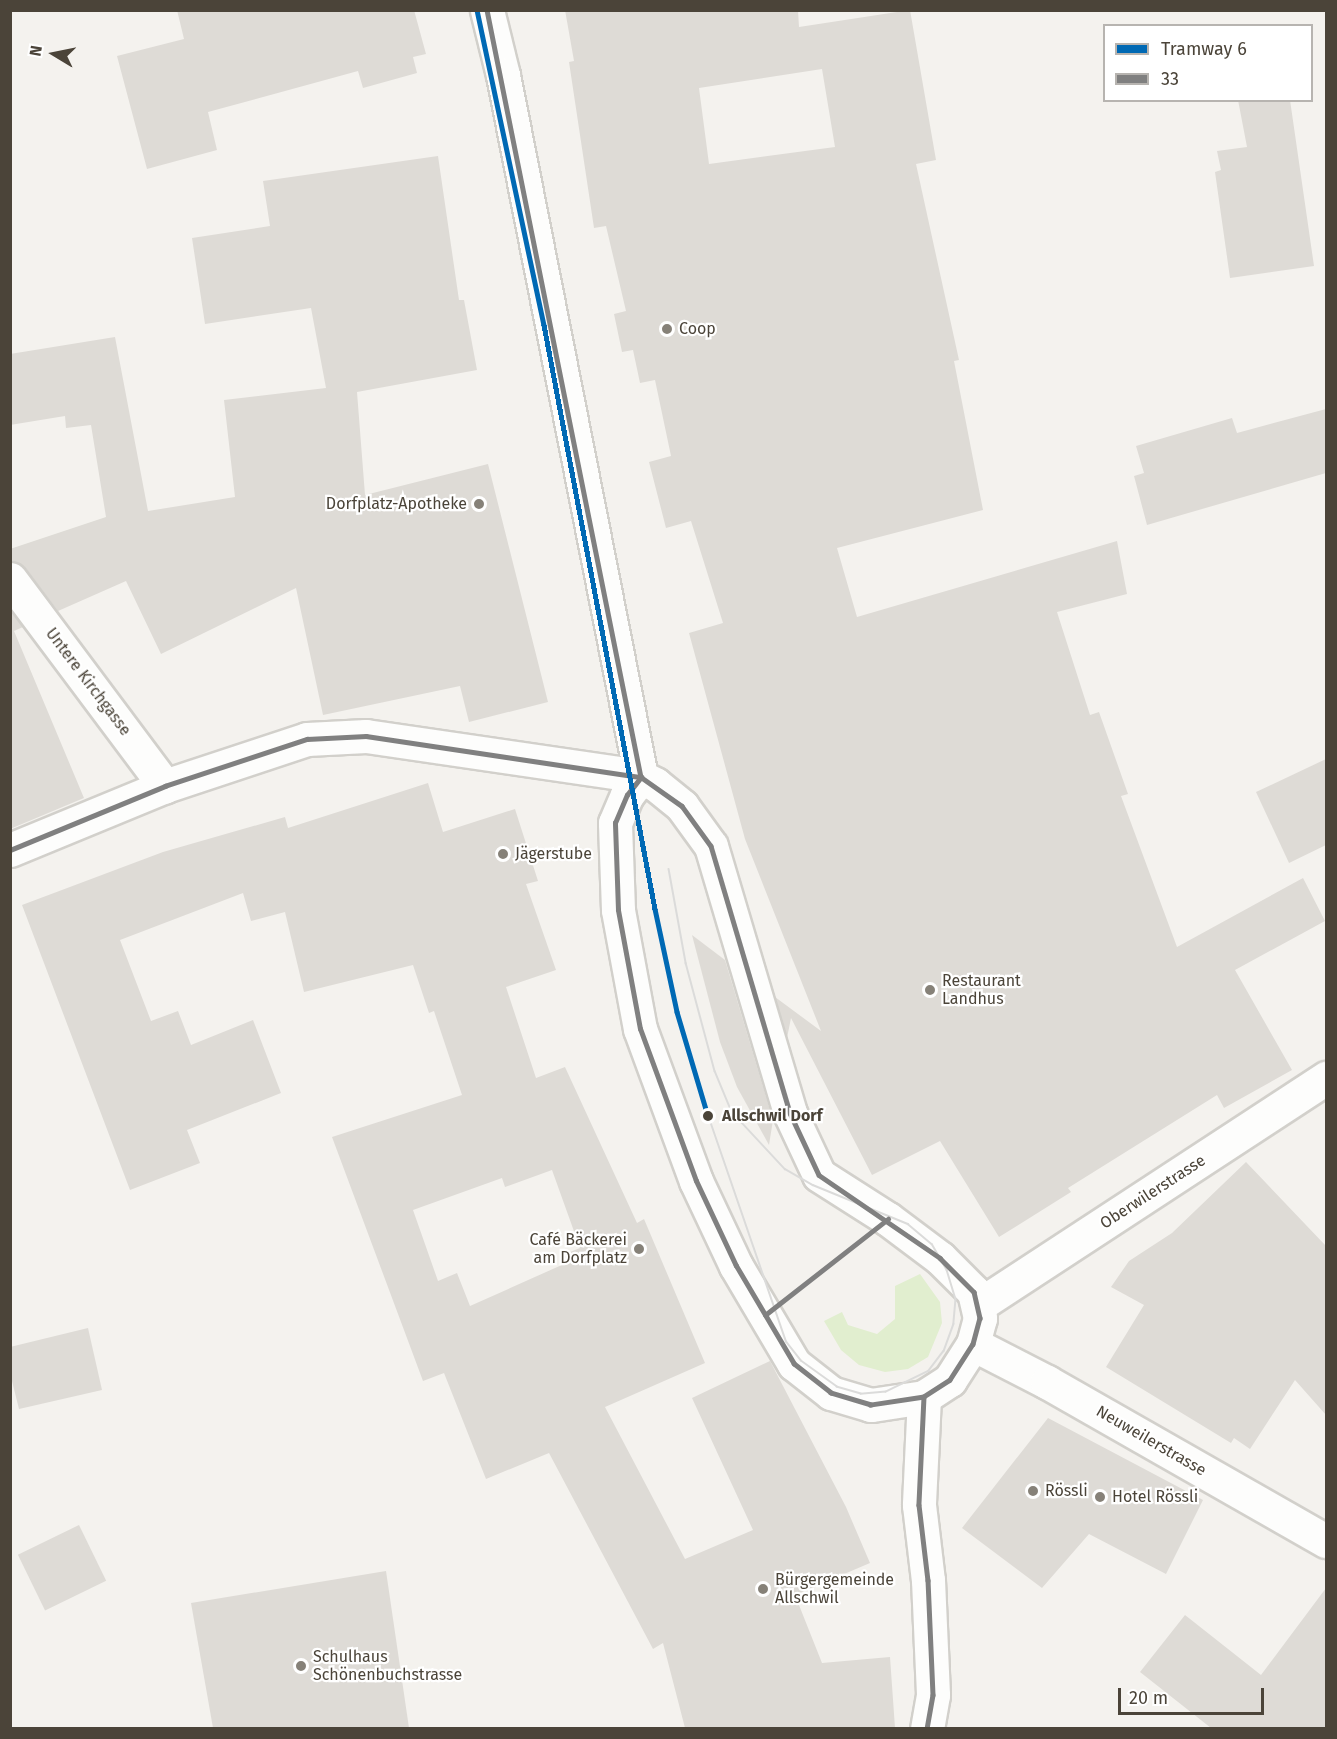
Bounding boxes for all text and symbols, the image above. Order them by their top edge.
north arrow [24,24,84,84]
legend [1103,24,1313,102]
text: Tramway 6 [1161,38,1247,60]
text: N [26,44,46,58]
text: 33 [1161,68,1179,90]
place label: Coop [679,319,716,339]
marker: Coop [660,322,674,336]
place label: Dorfplatz-Apotheke [326,494,467,514]
marker: Dorfplatz-Apotheke [472,497,486,511]
street label: Untere Kirchgasse [41,624,135,740]
place label: Jägerstube [515,844,592,864]
marker: Jägerstube [496,847,510,861]
place label: Restaurant Landhus [942,971,1021,1009]
marker: Restaurant Landhus [923,983,937,997]
place label: Allschwil Dorf [722,1106,822,1126]
marker: Allschwil Dorf [699,1107,717,1125]
street label: Oberwilerstrasse [1097,1151,1209,1233]
place label: Café Bäckerei am Dorfplatz [530,1230,627,1268]
marker: Café Bäckerei am Dorfplatz [632,1242,646,1256]
street label: Neuweilerstrasse [1093,1402,1209,1480]
place label: Rössli [1045,1481,1088,1501]
marker: Rössli [1026,1484,1040,1498]
place label: Hotel Rössli [1112,1487,1198,1507]
marker: Hotel Rössli [1093,1490,1107,1504]
place label: Bürgergemeinde Allschwil [775,1570,894,1608]
marker: Bürgergemeinde Allschwil [756,1582,770,1596]
place label: Schulhaus Schönenbuchstrasse [313,1647,462,1685]
marker: Schulhaus Schönenbuchstrasse [294,1659,308,1673]
scale bar [1121,1676,1266,1714]
text: 20 m [1129,1687,1168,1709]

